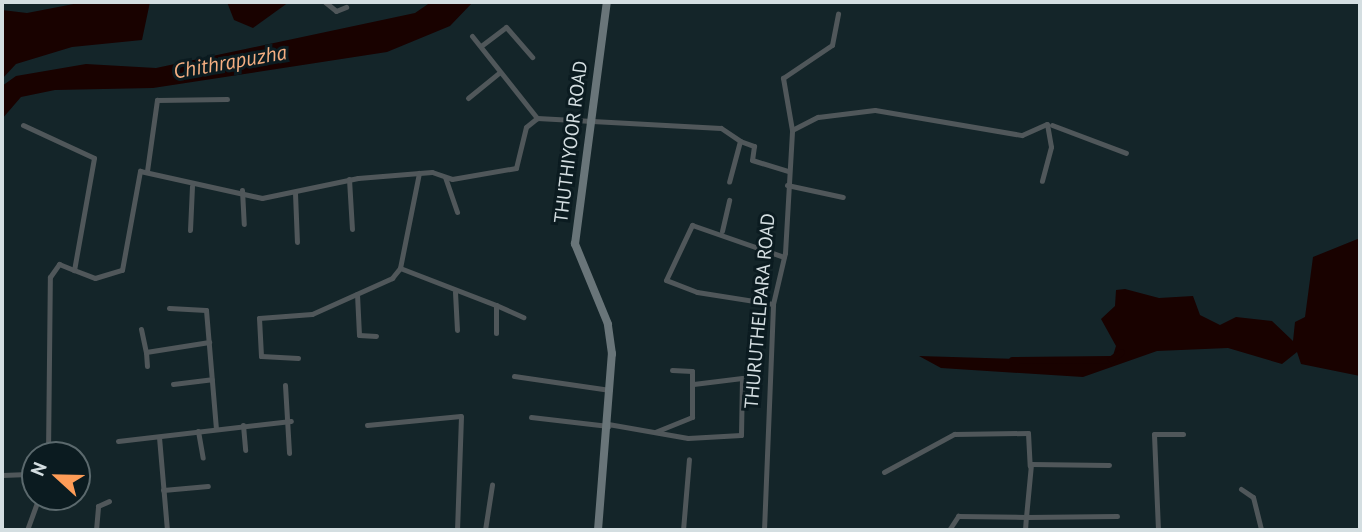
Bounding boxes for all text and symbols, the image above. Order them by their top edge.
water label: Chithrapuzha [171,40,289,84]
street label: THUTHIYOOR ROAD [550,60,592,224]
street label: THURUTHELPARA ROAD [740,212,780,410]
north arrow [21,441,91,511]
text: N [25,459,52,479]

